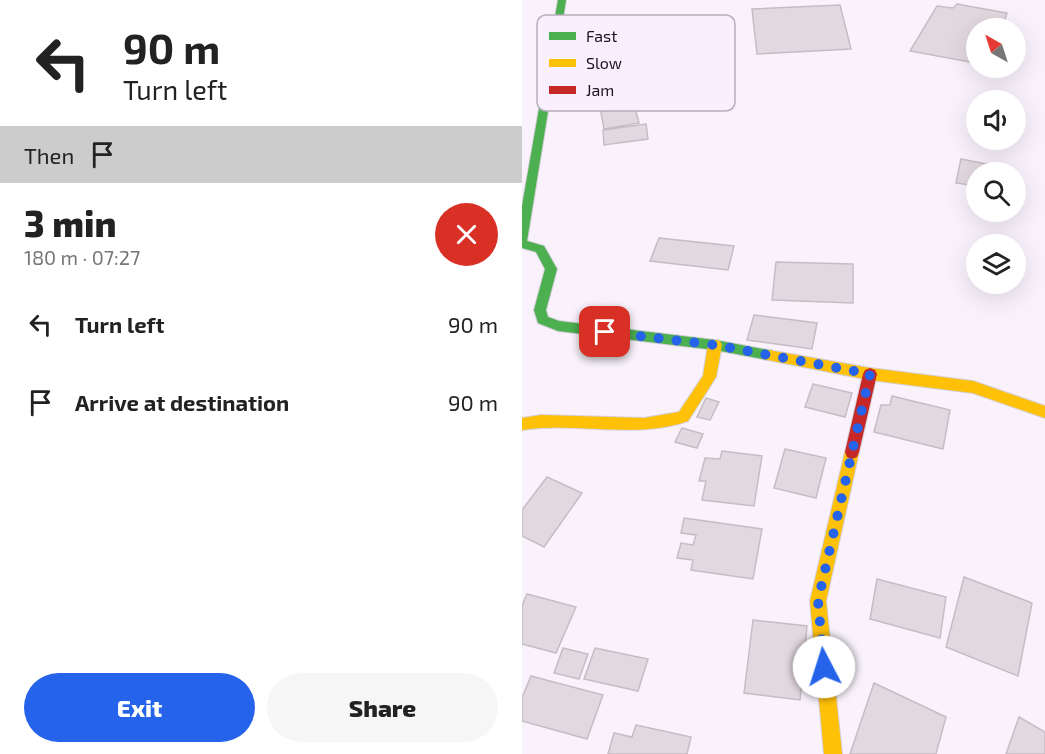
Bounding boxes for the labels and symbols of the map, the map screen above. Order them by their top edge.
legend [537,15,735,111]
north arrow [966,18,1026,78]
text: Fast [586,26,617,45]
text: Slow [586,53,622,72]
text: Jam [586,80,614,99]
pin [579,306,630,357]
position arrow [792,635,856,699]

